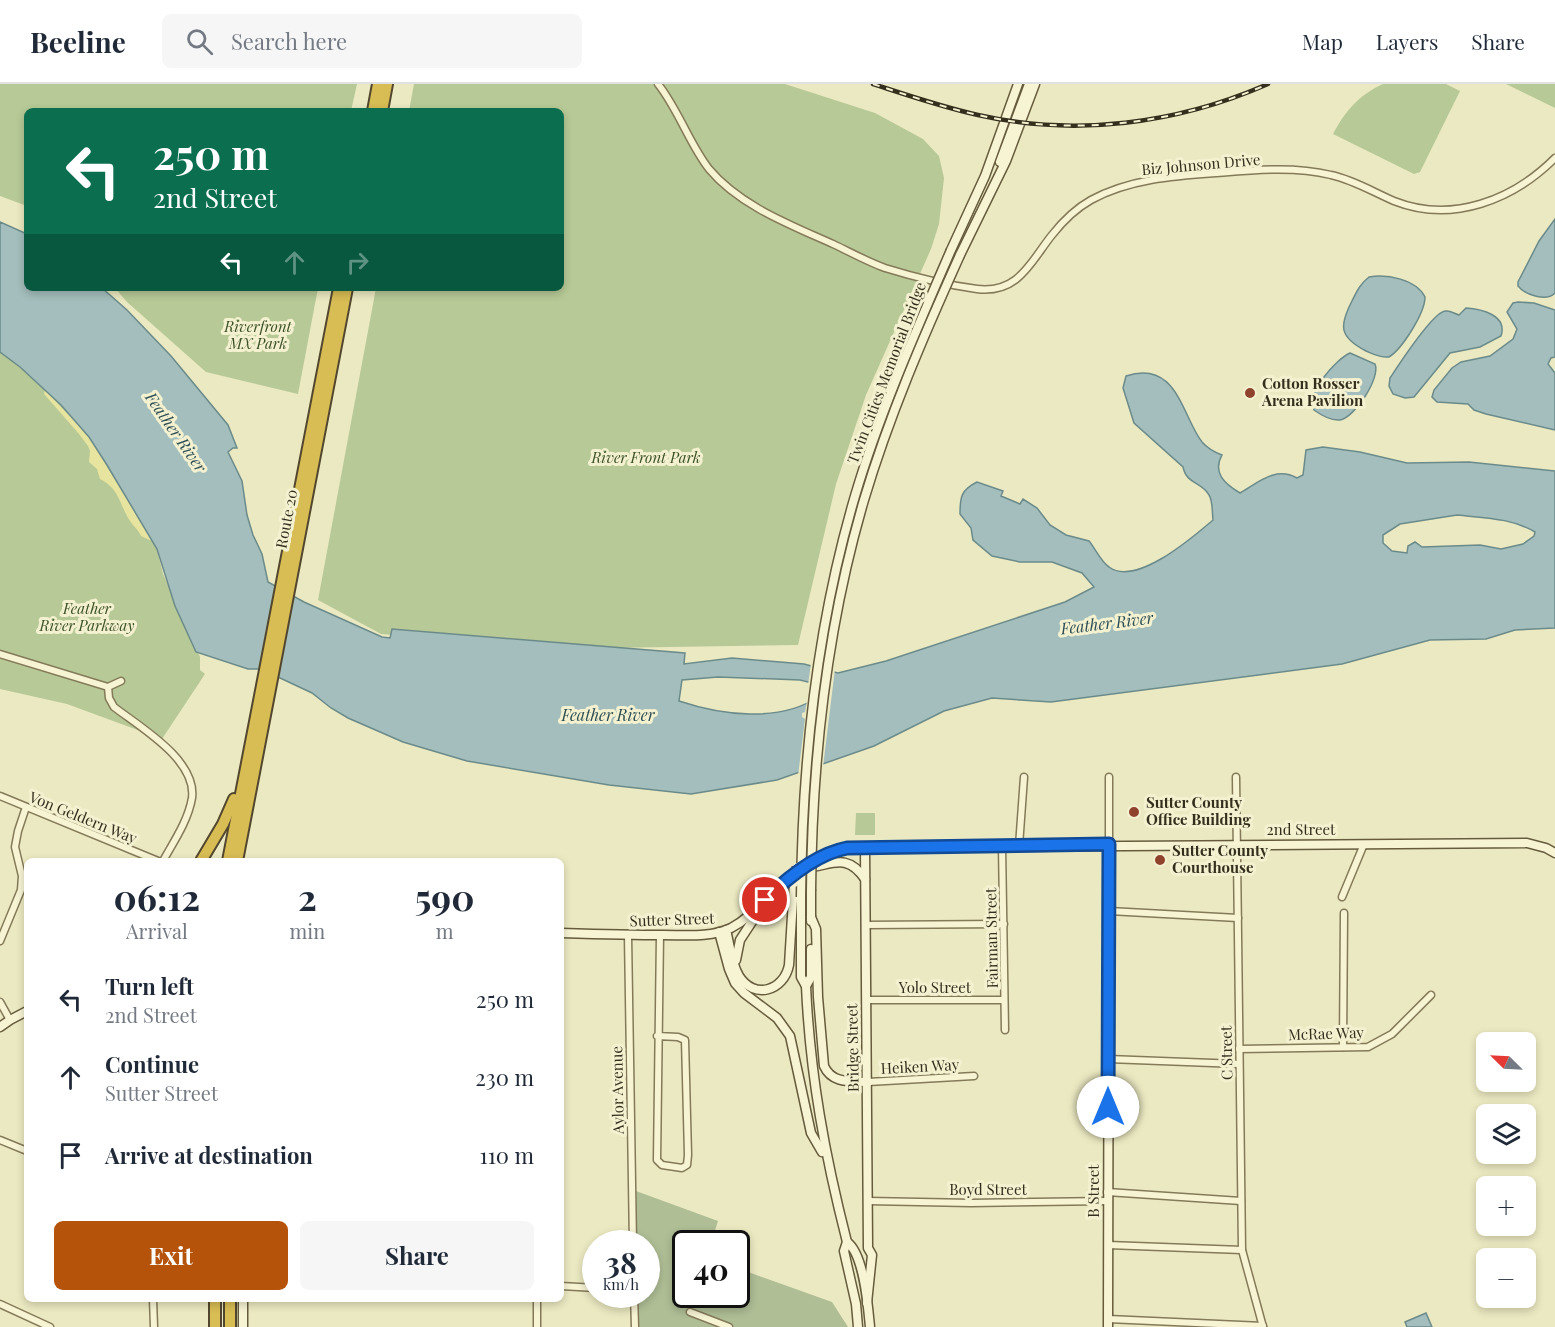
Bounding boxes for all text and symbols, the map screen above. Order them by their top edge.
search box [162,14,582,68]
text: Beeline [30,23,126,60]
icon: search [183,25,216,58]
text: Search here [231,26,347,56]
text: Map [1302,27,1343,55]
text: Layers [1376,27,1438,55]
text: Share [1471,27,1525,55]
text: 250 m [153,125,269,181]
icon: left [54,132,132,210]
street label: Biz Johnson Drive [1141,149,1261,179]
text: 2nd Street [153,179,277,215]
icon: left [215,246,248,279]
icon: ahead [278,246,311,279]
icon: right [341,246,374,279]
street label: Twin Cities Memorial Bridge [842,279,930,466]
park label: Riverfront MX Park [223,316,293,353]
place label: Cotton Rosser Arena Pavilion [1261,373,1364,410]
marker: Cotton Rosser Arena Pavilion [1243,386,1257,400]
water label: Feather River [141,387,212,477]
park label: River Front Park [590,447,701,467]
street label: Route 20 [271,488,302,550]
park label: Feather River Parkway [38,598,135,635]
water label: Feather River [1059,606,1156,639]
water label: Feather River [561,704,656,725]
street label: Von Geldern Way [26,786,141,848]
place label: Sutter County Office Building [1146,792,1251,829]
marker: Sutter County Office Building [1127,805,1141,819]
street label: 2nd Street [1267,819,1336,839]
place label: Sutter County Courthouse [1172,840,1268,877]
marker: Sutter County Courthouse [1153,853,1167,867]
text: 06:12 [114,872,200,920]
text: 2 [298,872,317,920]
text: 590 [415,872,474,920]
pin [739,874,790,925]
icon: arrive [748,883,781,916]
street label: Fairman Street [980,887,1002,988]
street label: Sutter Street [629,908,715,930]
text: Arrival [126,917,188,944]
text: min [290,917,325,944]
text: m [436,917,453,944]
text: Turn left [105,971,194,1001]
street label: Yolo Street [898,977,972,997]
icon: left [54,983,87,1016]
text: 250 m [476,984,534,1014]
text: 2nd Street [105,1001,197,1028]
street label: Bridge Street [841,1003,863,1092]
street label: McRae Way [1288,1022,1365,1044]
street label: C Street [1216,1025,1236,1080]
north arrow [1476,1032,1536,1092]
map controls [1476,1032,1536,1308]
street label: Aylor Avenue [606,1046,628,1135]
text: Continue [105,1049,199,1079]
street label: Heiken Way [880,1054,960,1078]
icon: ahead [54,1061,87,1094]
text: 230 m [475,1062,534,1092]
position arrow [1076,1075,1140,1139]
text: Sutter Street [105,1079,218,1106]
button: layers [1476,1104,1536,1164]
icon: arrive [54,1139,87,1172]
text: Arrive at destination [105,1140,313,1170]
text: 110 m [480,1140,534,1170]
street label: B Street [1083,1164,1103,1218]
button: + [1476,1176,1536,1236]
street label: Boyd Street [949,1179,1027,1199]
button: Exit [54,1221,288,1290]
button: Share [300,1221,534,1290]
speed limit sign: 40 [672,1230,750,1308]
text: 38 [605,1242,637,1282]
button: − [1476,1248,1536,1308]
text: km/h [603,1274,639,1294]

